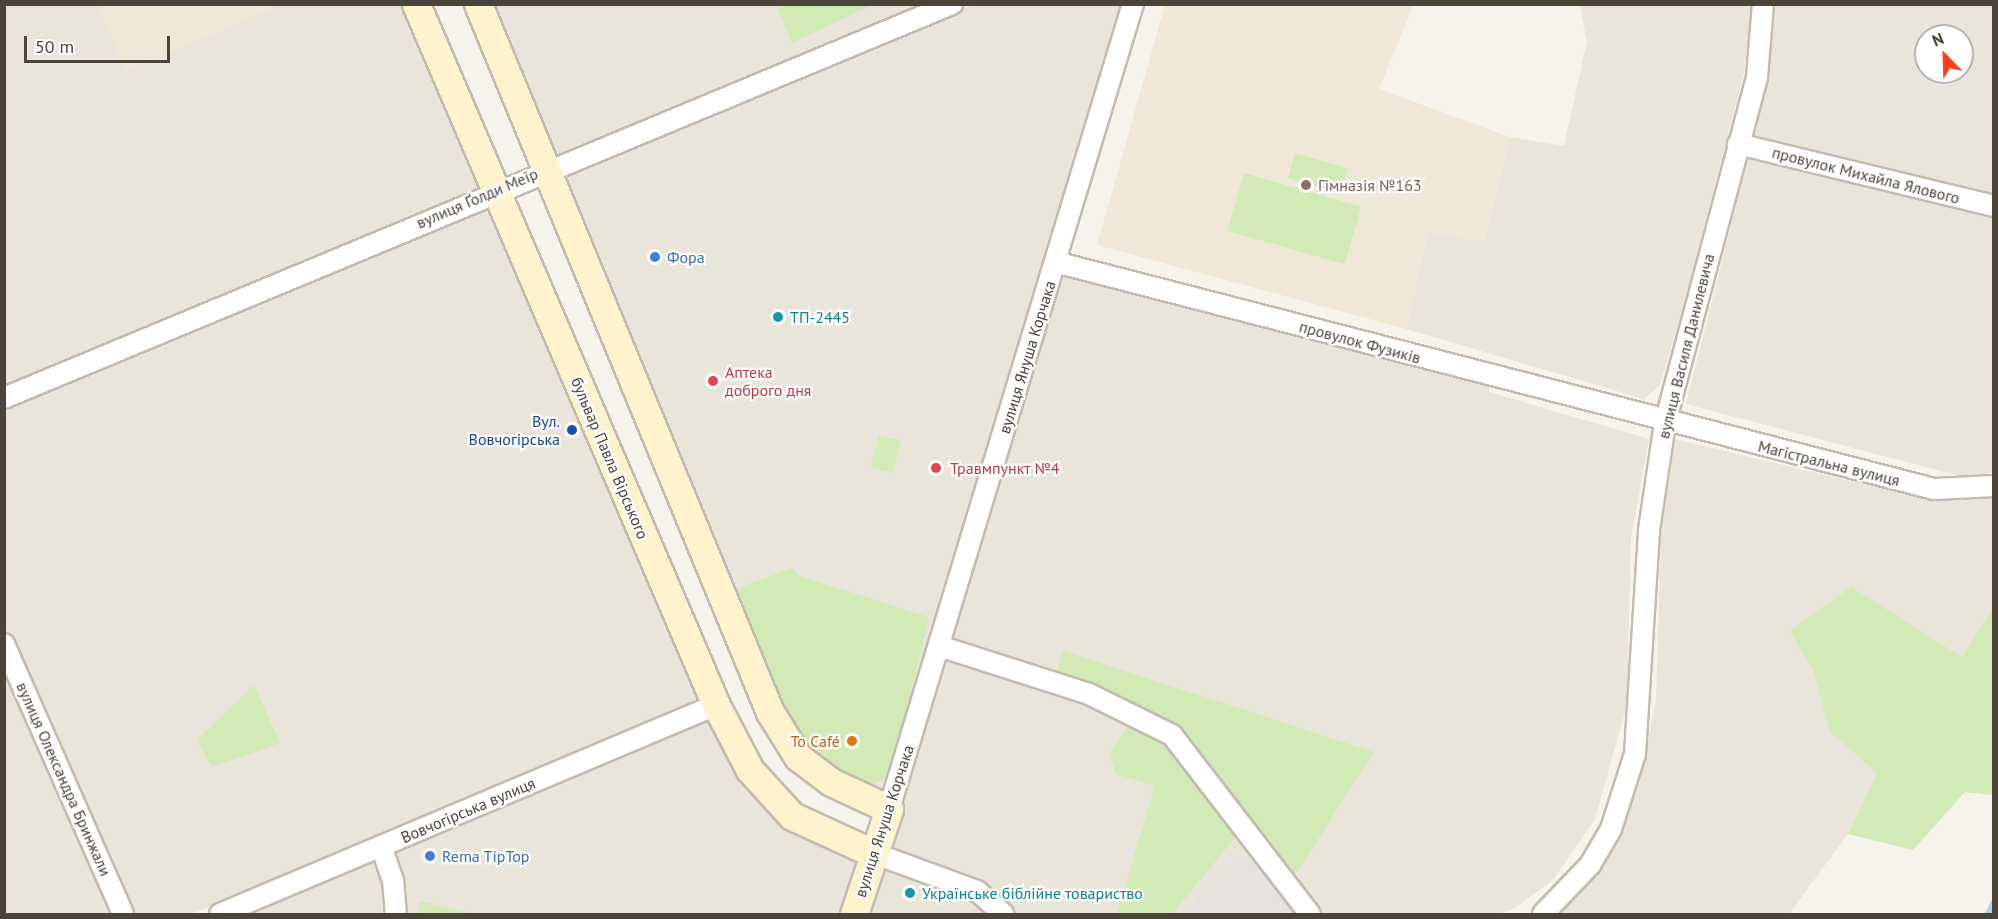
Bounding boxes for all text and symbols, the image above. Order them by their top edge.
scale bar [27,24,172,62]
north arrow [1914,24,1974,84]
text: N [1929,28,1946,51]
text: 50 m [35,35,74,58]
street label: провулок Михайла Ялового [1770,142,1962,208]
street label: вулиця Ґолди Меїр [413,164,541,232]
place label: Гімназія №163 [1318,175,1422,195]
marker: Гімназія №163 [1299,178,1313,192]
place label: Фора [667,247,705,267]
marker: Фора [648,250,662,264]
street label: вулиця Василя Данилевича [1654,251,1718,441]
street label: вулиця Януша Корчака [995,278,1059,436]
place label: ТП-2445 [790,307,850,327]
marker: ТП-2445 [771,310,785,324]
street label: провулок Фузиків [1297,317,1423,367]
place label: Аптека доброго дня [725,362,811,400]
street label: бульвар Павла Вірського [567,374,653,542]
marker: Аптека доброго дня [706,374,720,388]
place label: Вул. Вовчогірська [469,411,560,449]
marker: Вул. Вовчогірська [565,423,579,437]
street label: Магістральна вулиця [1756,436,1902,490]
place label: Травмпункт №4 [950,458,1060,478]
marker: Травмпункт №4 [927,459,945,477]
street label: вулиця Олександра Бринжали [12,679,116,879]
place label: To Café [790,731,840,751]
marker: To Café [845,734,859,748]
street label: вулиця Януша Корчака [850,742,918,900]
street label: Вовчогірська вулиця [398,773,538,847]
place label: Rema TipTop [442,846,530,866]
marker: Rema TipTop [423,849,437,863]
place label: Українське біблійне товариство [922,883,1143,903]
marker: Українське біблійне товариство [903,886,917,900]

